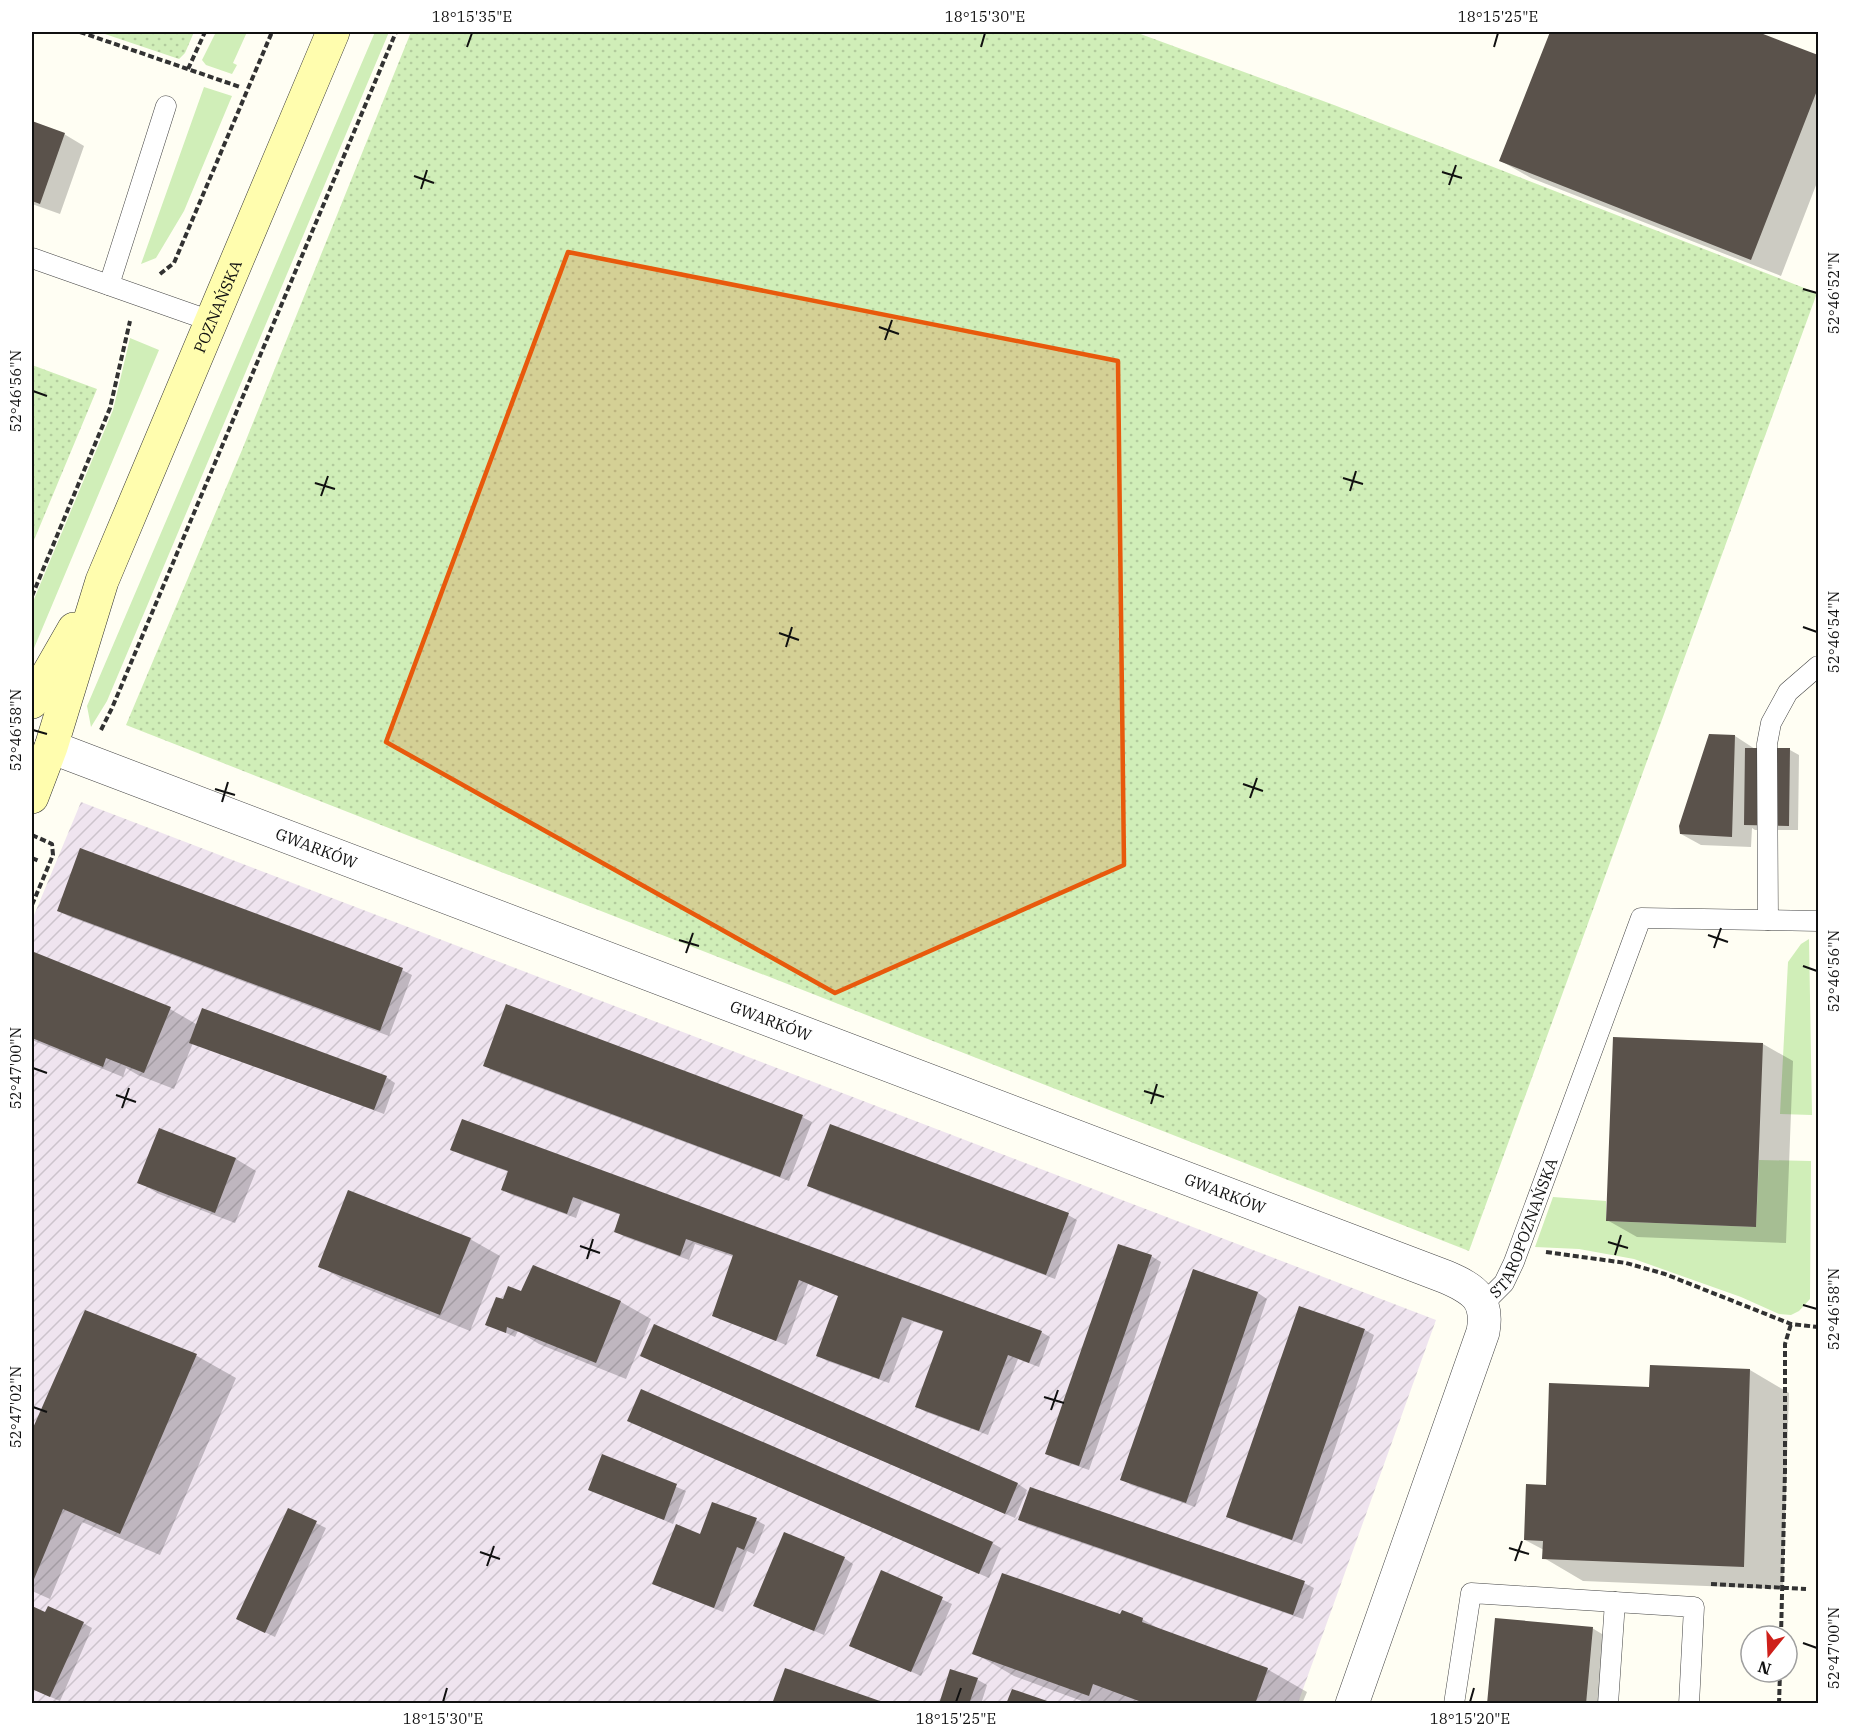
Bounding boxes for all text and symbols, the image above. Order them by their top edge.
text: 18°15'35"E [432,7,512,26]
text: 18°15'30"E [945,7,1025,26]
text: 18°15'25"E [1458,7,1538,26]
text: 52°46'52"N [1824,252,1843,334]
street label: POZNAŃSKA [189,257,246,356]
text: 52°46'56"N [6,350,25,432]
text: 52°46'54"N [1824,591,1843,673]
text: 52°46'58"N [6,689,25,771]
street label: GWARKÓW [273,823,361,873]
text: 52°46'56"N [1824,930,1843,1012]
street label: GWARKÓW [727,996,815,1045]
text: 52°47'00"N [6,1027,25,1109]
street label: STAROPOZNAŃSKA [1485,1155,1562,1302]
street label: GWARKÓW [1182,1169,1269,1218]
text: 52°46'58"N [1824,1268,1843,1350]
text: 52°47'02"N [6,1366,25,1448]
text: 52°47'00"N [1824,1607,1843,1689]
north arrow [1739,1624,1799,1684]
text: N [1755,1657,1773,1680]
text: 18°15'30"E [403,1709,483,1728]
text: 18°15'25"E [916,1709,996,1728]
text: 18°15'20"E [1430,1709,1510,1728]

